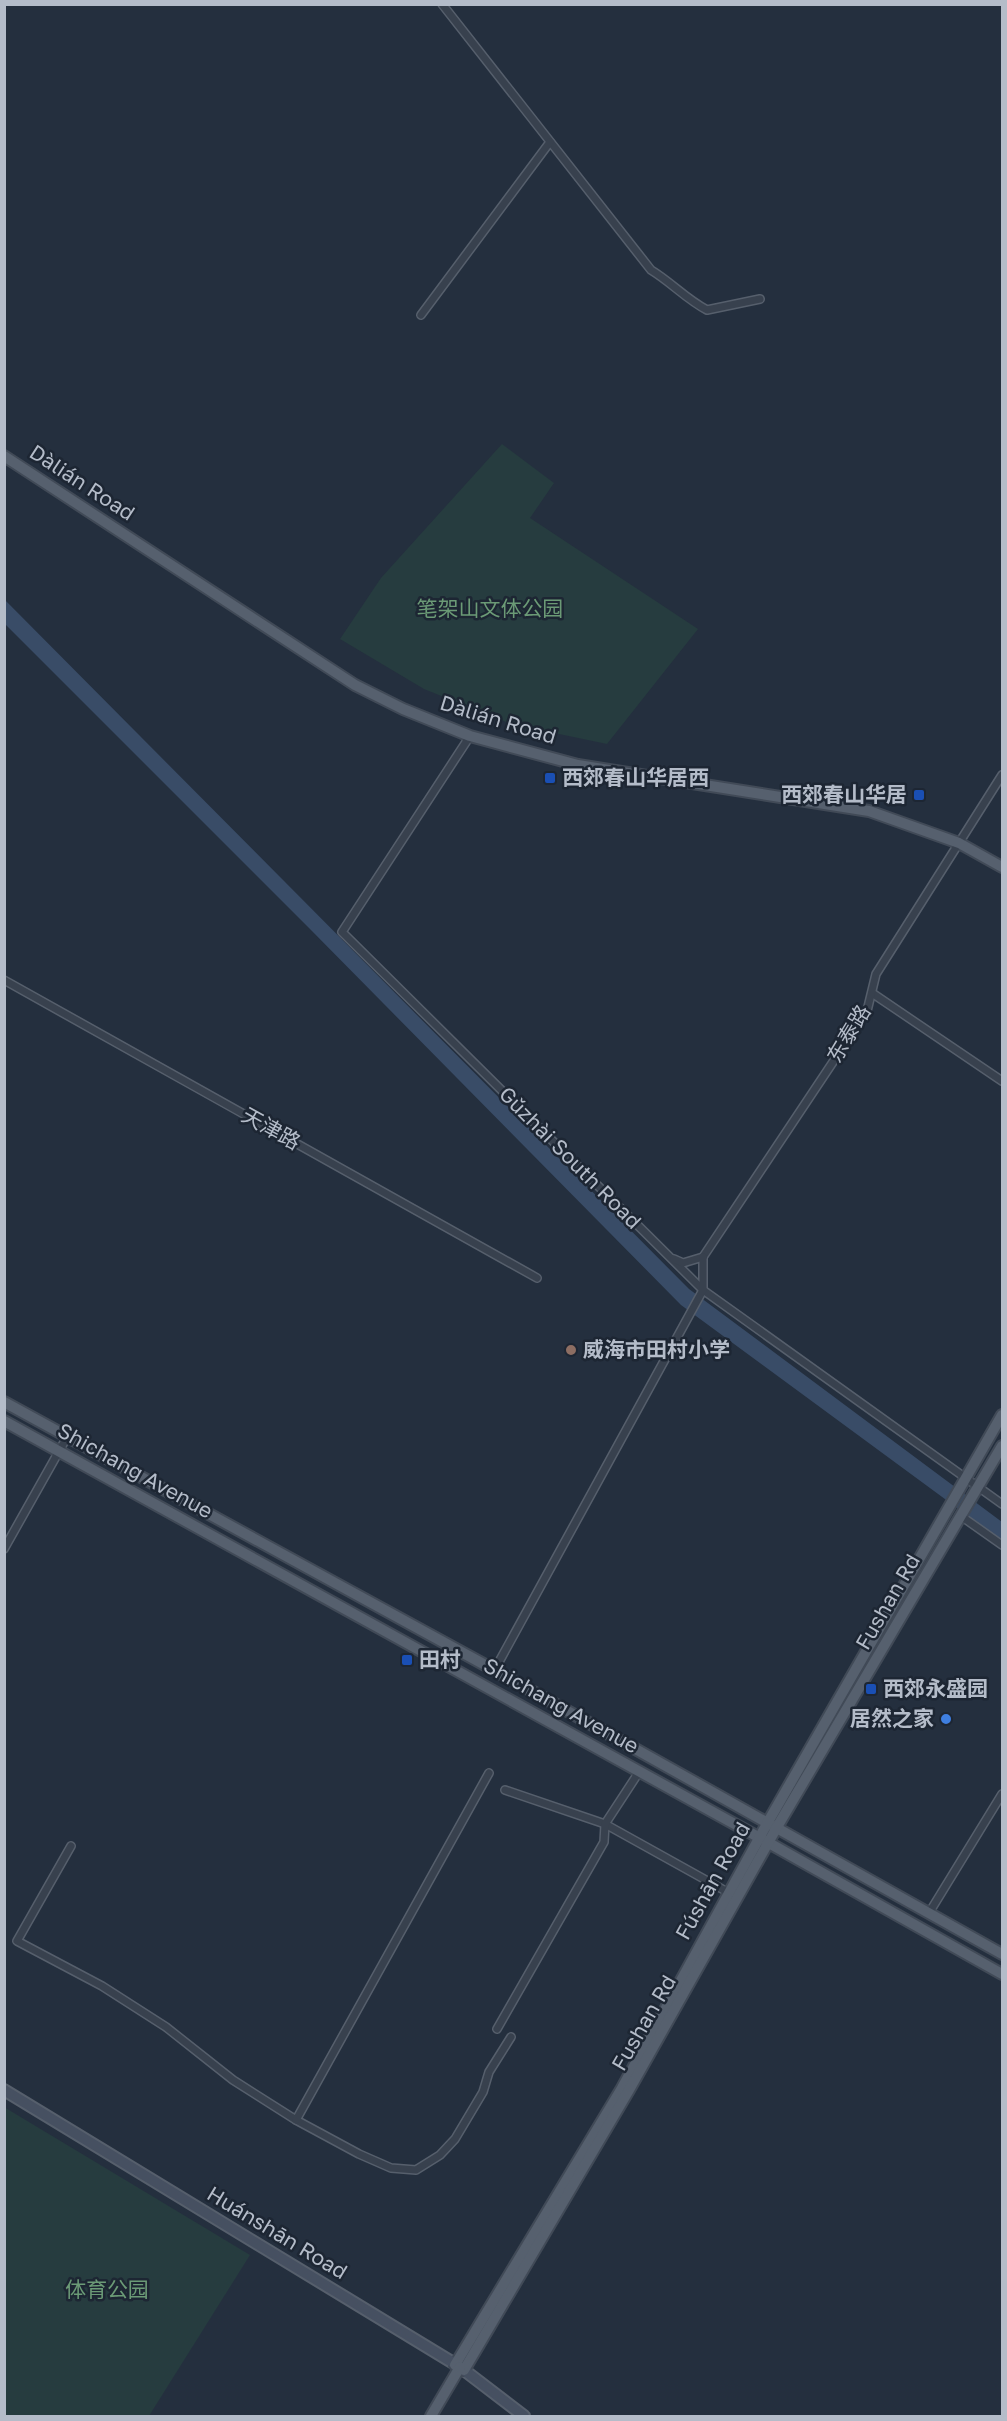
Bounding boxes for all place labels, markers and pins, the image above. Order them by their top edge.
place label: 西郊春山华居西 [562,764,709,790]
marker: 西郊春山华居西 [543,771,557,785]
place label: 西郊春山华居 [781,781,907,807]
marker: 西郊春山华居 [912,788,926,802]
place label: 威海市田村小学 [583,1336,730,1362]
marker: 威海市田村小学 [564,1343,578,1357]
place label: 田村 [419,1646,461,1672]
marker: 田村 [400,1653,414,1667]
place label: 西郊永盛园 [883,1675,988,1701]
marker: 西郊永盛园 [864,1682,878,1696]
place label: 居然之家 [850,1705,934,1731]
marker: 居然之家 [939,1712,953,1726]

